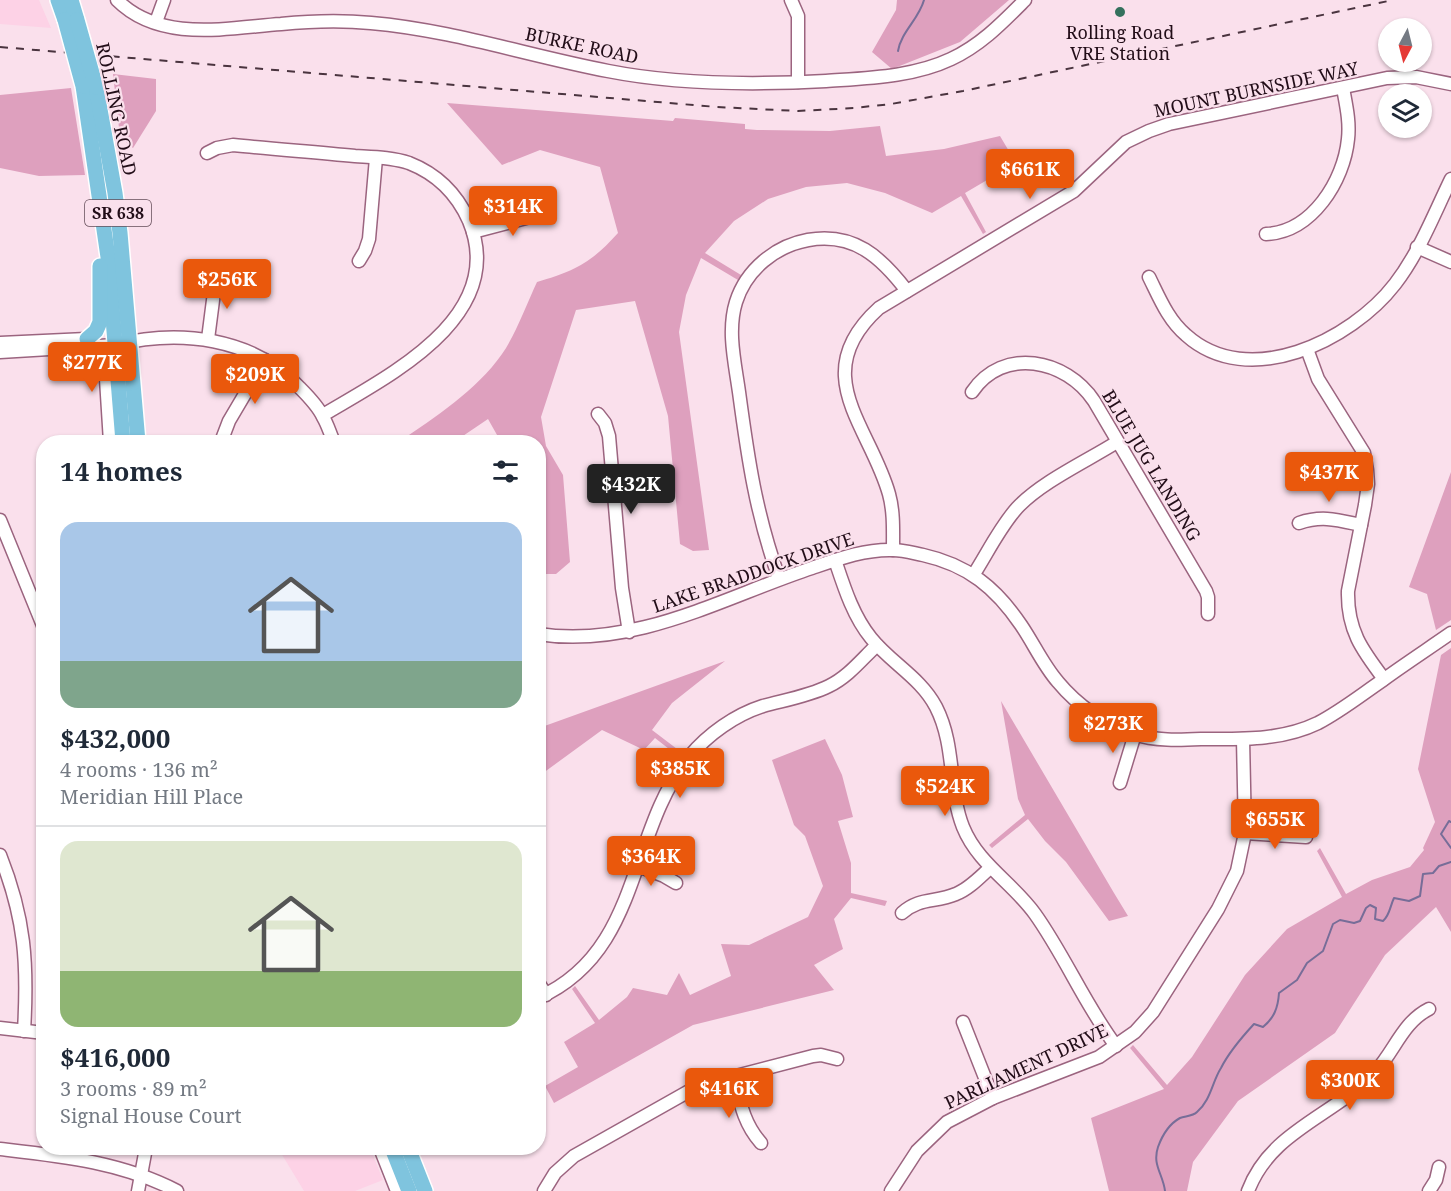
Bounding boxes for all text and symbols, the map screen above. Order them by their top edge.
marker: Rolling Road VRE Station [1113,5,1127,19]
north arrow [1378,18,1432,72]
map controls [1378,18,1432,138]
place label: Rolling Road VRE Station [1066,20,1174,65]
street label: BURKE ROAD [523,21,641,69]
street label: ROLLING ROAD [91,40,143,178]
street label: MOUNT BURNSIDE WAY [1152,55,1361,122]
button: layers [1378,84,1432,138]
pin: $661K [988,149,1072,200]
text: $661K [1000,155,1060,182]
pin: $314K [471,186,555,237]
text: $314K [483,192,543,219]
road number: SR 638 [85,200,151,226]
pin: $256K [185,259,269,310]
text: $256K [197,265,257,292]
pin: $277K [50,342,134,393]
text: $277K [62,348,122,375]
pin: $209K [213,354,297,405]
text: $209K [225,360,285,387]
street label: BLUE JUG LANDING [1097,385,1207,545]
pin: $437K [1287,452,1371,503]
text: 14 homes [60,453,182,489]
icon: filters [489,455,522,488]
text: $437K [1299,458,1359,485]
pin: $432K [589,464,673,515]
text: $432K [601,470,661,497]
street label: LAKE BRADDOCK DRIVE [649,526,857,618]
icon: home [237,561,345,669]
pin: $273K [1071,703,1155,754]
text: $273K [1083,709,1143,736]
text: $432,000 [60,720,170,756]
pin: $385K [638,748,722,799]
text: $385K [650,754,710,781]
text: 4 rooms · 136 m² [60,756,218,783]
pin: $524K [903,766,987,817]
text: $524K [915,772,975,799]
text: Meridian Hill Place [60,783,243,810]
pin: $655K [1233,799,1317,850]
text: $655K [1245,805,1305,832]
pin: $364K [609,836,693,887]
text: $364K [621,842,681,869]
icon: home [237,880,345,988]
street label: PARLIAMENT DRIVE [941,1018,1111,1114]
text: $416,000 [60,1039,170,1075]
pin: $300K [1308,1060,1392,1111]
text: $300K [1320,1066,1380,1093]
pin: $416K [687,1068,771,1119]
text: $416K [699,1074,759,1101]
text: 3 rooms · 89 m² [60,1075,207,1102]
text: Signal House Court [60,1102,242,1129]

